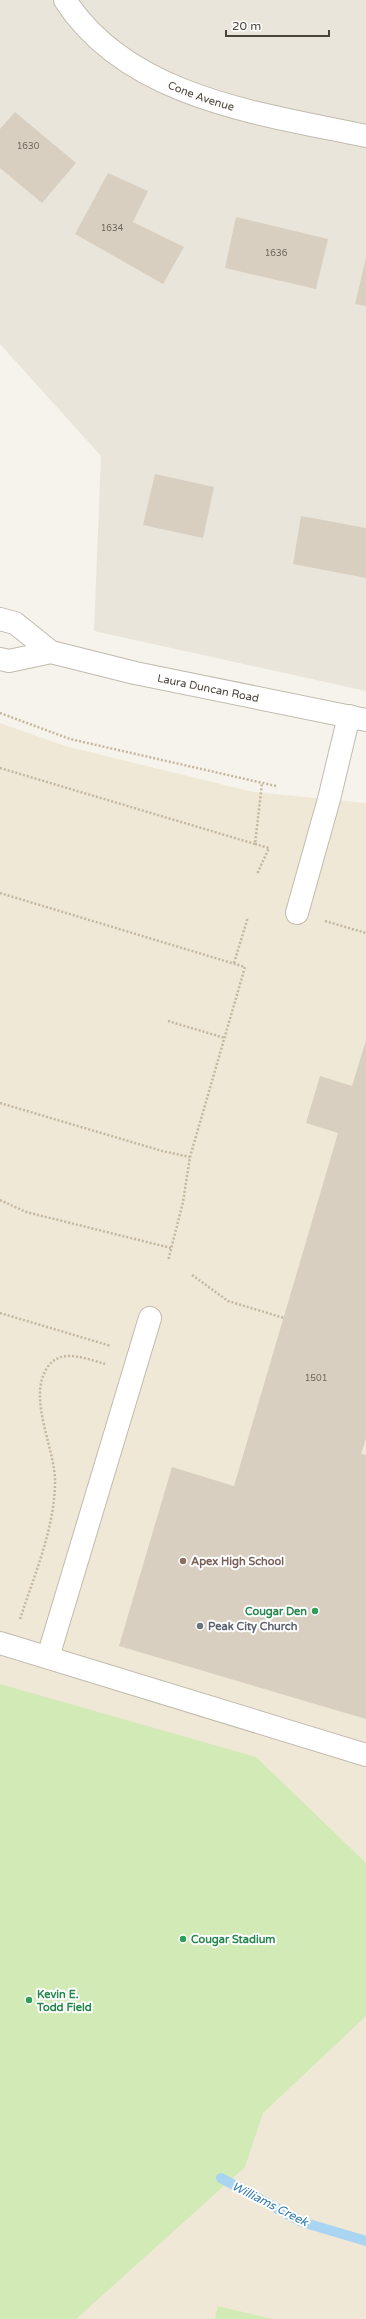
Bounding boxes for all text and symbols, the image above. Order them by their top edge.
scale bar [226,12,329,38]
text: 20 m [232,19,261,33]
street label: Cone Avenue [166,78,236,113]
house number: 1630 [17,141,40,152]
house number: 1634 [101,223,124,234]
house number: 1636 [265,248,288,259]
street label: Laura Duncan Road [156,671,260,705]
house number: 1501 [305,1373,327,1384]
place label: Apex High School [191,1555,284,1569]
marker: Apex High School [178,1556,188,1566]
place label: Cougar Den [245,1605,307,1619]
marker: Cougar Den [310,1606,320,1616]
place label: Peak City Church [208,1620,298,1634]
marker: Peak City Church [195,1621,205,1631]
place label: Cougar Stadium [191,1933,275,1947]
marker: Cougar Stadium [178,1934,188,1944]
place label: Kevin E. Todd Field [36,1988,92,2014]
marker: Kevin E. Todd Field [24,1995,34,2005]
water label: Williams Creek [230,2179,312,2230]

